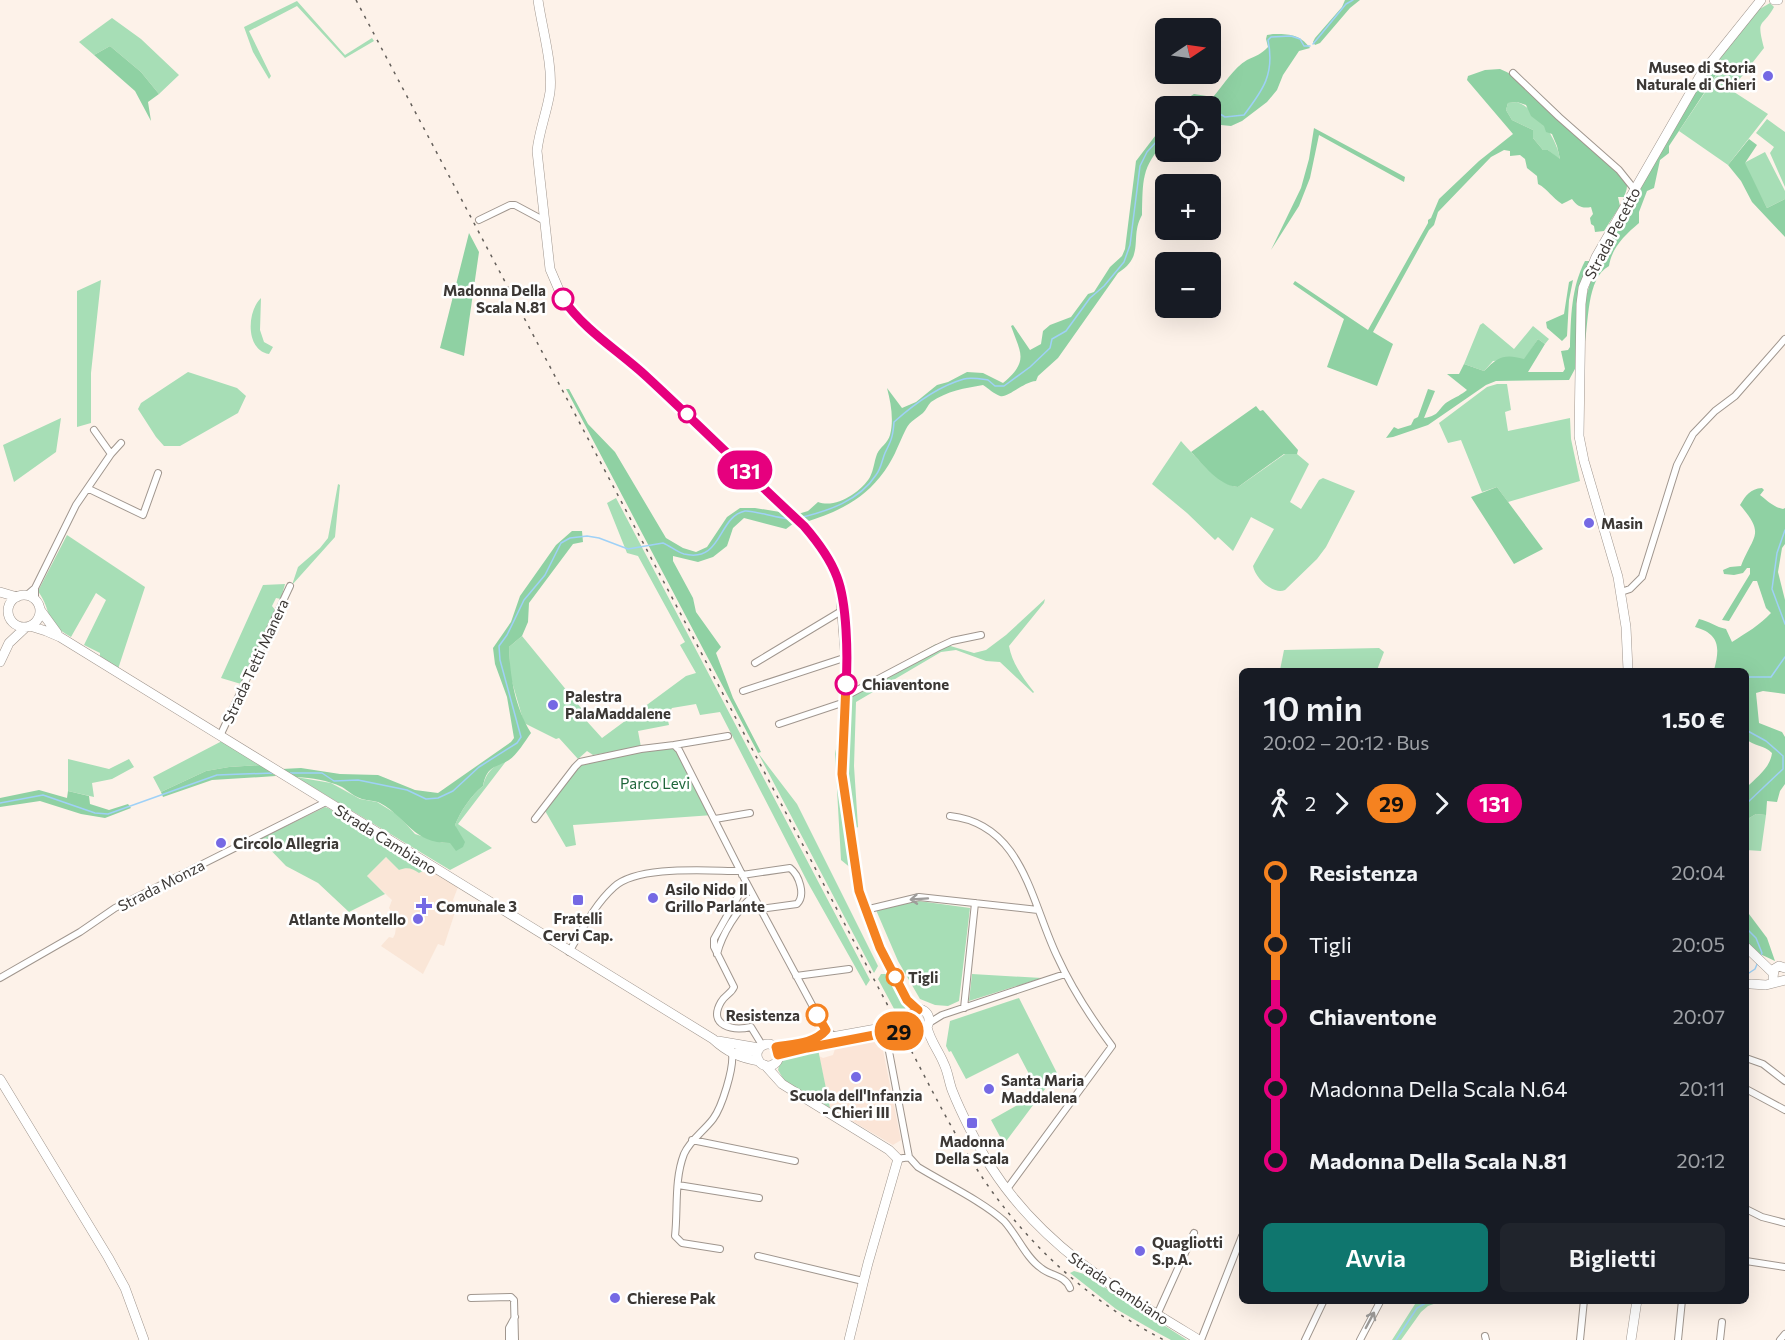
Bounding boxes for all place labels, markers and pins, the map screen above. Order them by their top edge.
place label: Museo di Storia Naturale di Chieri [1636,58,1756,93]
marker: Museo di Storia Naturale di Chieri [1761,69,1775,83]
place label: Madonna Della Scala N.81 [443,281,546,316]
marker: Madonna Della Scala N.81 [552,288,574,310]
unlabelled marker [678,405,696,423]
place label: Masin [1601,514,1643,532]
marker: Masin [1582,516,1596,530]
marker: Chiaventone [835,673,857,695]
place label: Chiaventone [862,675,949,693]
place label: Palestra PalaMaddalene [565,687,671,722]
marker: Palestra PalaMaddalene [546,698,560,712]
place label: Circolo Allegria [233,834,339,852]
marker: Circolo Allegria [214,836,228,850]
place label: Asilo Nido Il Grillo Parlante [665,880,765,915]
marker: Asilo Nido Il Grillo Parlante [646,891,660,905]
marker: Fratelli Cervi Cap. [571,893,585,907]
place label: Comunale 3 [436,897,517,915]
marker: Comunale 3 [417,899,431,913]
place label: Fratelli Cervi Cap. [543,909,613,944]
place label: Atlante Montello [288,910,406,928]
marker: Atlante Montello [411,912,425,926]
marker: Tigli [886,968,904,986]
place label: Tigli [908,968,938,986]
marker: Resistenza [806,1004,828,1026]
place label: Resistenza [726,1006,800,1024]
marker: Scuola dell'Infanzia - Chieri III [849,1070,863,1084]
place label: Santa Maria Maddalena [1001,1071,1084,1106]
marker: Santa Maria Maddalena [982,1082,996,1096]
place label: Scuola dell'Infanzia - Chieri III [790,1086,922,1121]
marker: Madonna Della Scala [965,1116,979,1130]
place label: Madonna Della Scala [935,1132,1009,1167]
place label: Quagliotti S.p.A. [1152,1233,1223,1268]
marker: Quagliotti S.p.A. [1133,1244,1147,1258]
place label: Chierese Pak [627,1289,716,1307]
marker: Chierese Pak [608,1291,622,1305]

